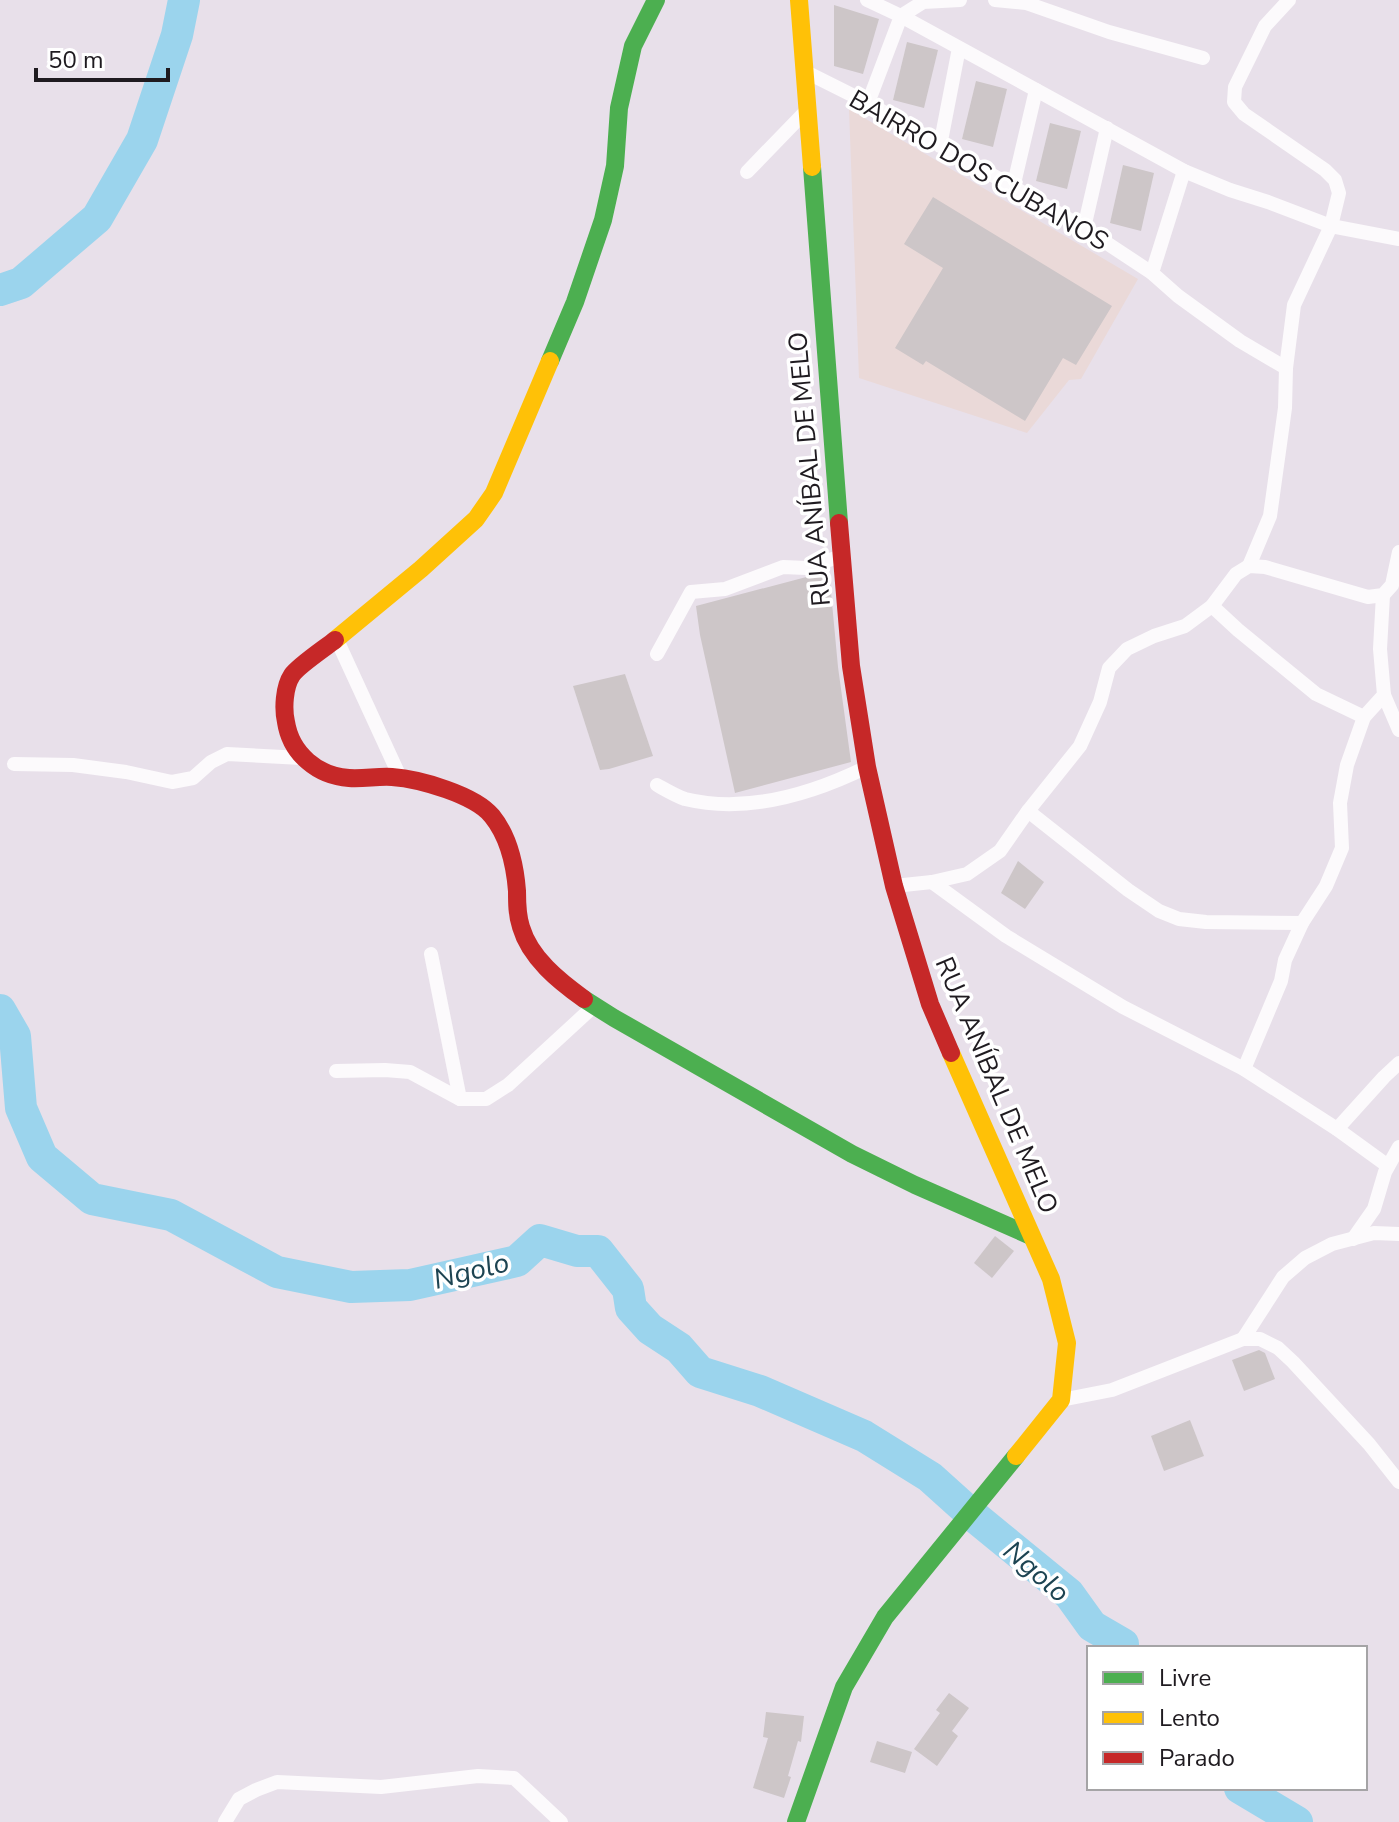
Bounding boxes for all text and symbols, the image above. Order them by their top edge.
scale bar [36,32,168,82]
text: 50 m [48,44,104,76]
street label: BAIRRO DOS CUBANOS [843,82,1115,259]
street label: RUA ANÍBAL DE MELO [780,330,839,608]
street label: RUA ANÍBAL DE MELO [927,952,1066,1219]
water label: Ngolo [430,1243,513,1299]
water label: Ngolo [995,1532,1078,1611]
legend [1087,1646,1367,1790]
text: Livre [1159,1662,1211,1694]
text: Lento [1159,1702,1220,1734]
text: Parado [1159,1742,1235,1774]

